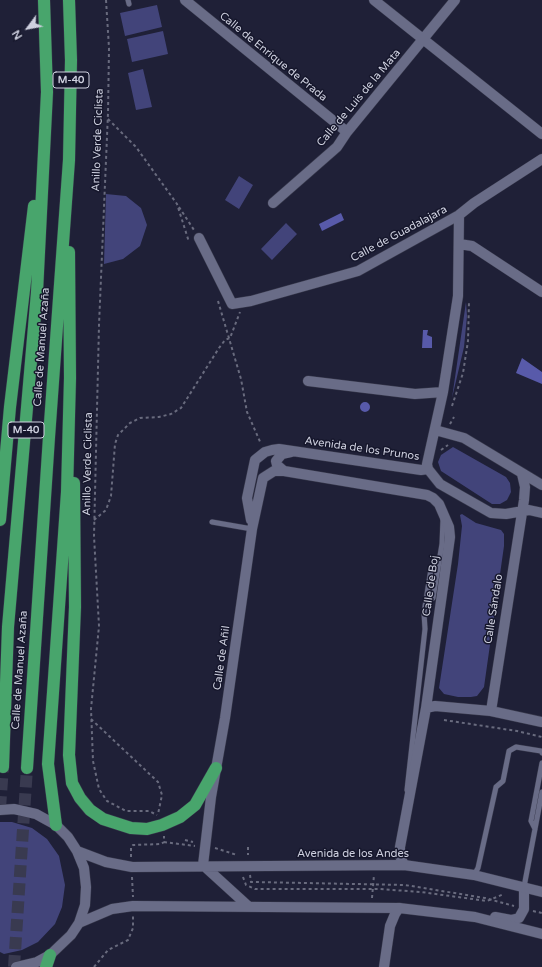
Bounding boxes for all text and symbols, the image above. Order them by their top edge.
north arrow [8,8,48,48]
street label: Calle de Enrique de Prada [217,10,329,104]
text: N [10,27,25,42]
street label: Calle de Luis de la Mata [314,47,404,149]
road number: M-40 [53,72,89,88]
street label: Anillo Verde Ciclista [90,88,106,192]
street label: Calle de Guadalajara [349,203,449,265]
street label: Calle de Manuel Azaña [31,287,53,407]
street label: Anillo Verde Ciclista [80,412,96,516]
road number: M-40 [8,422,44,438]
street label: Avenida de los Prunos [304,434,420,464]
street label: Calle de Boj [420,555,442,617]
street label: Calle Sándalo [482,573,506,645]
street label: Calle de Manuel Azaña [9,610,31,730]
street label: Calle de Añil [211,625,233,691]
street label: Avenida de los Andes [297,847,409,861]

